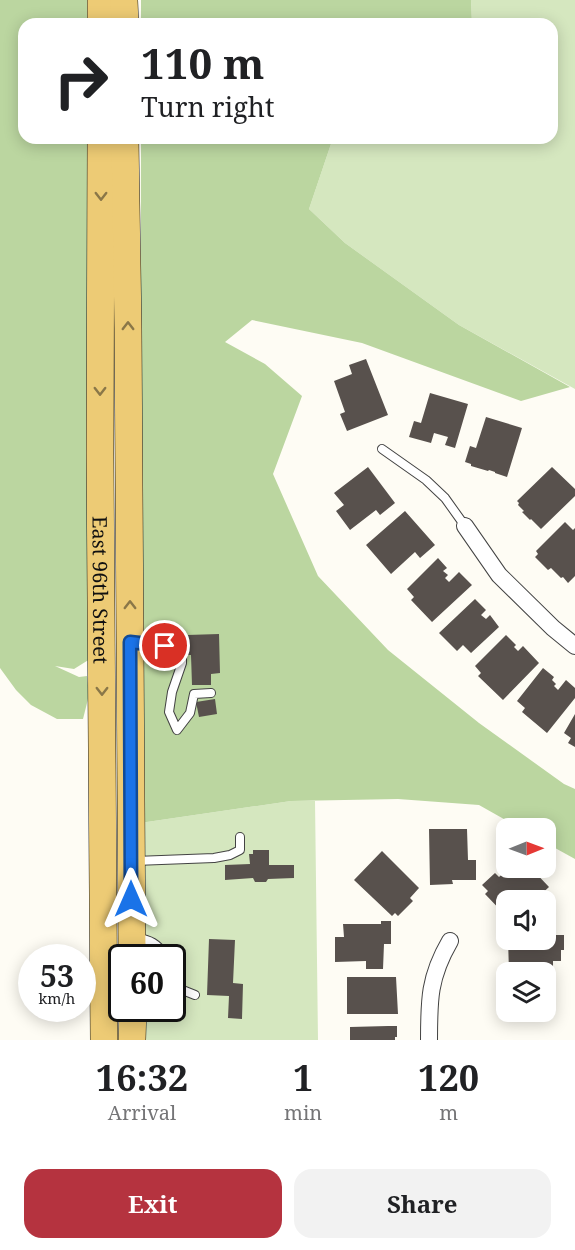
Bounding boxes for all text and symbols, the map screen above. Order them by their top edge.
text: 110 m [141,34,265,91]
icon: right [42,42,120,120]
text: Turn right [141,88,274,125]
one-way arrow [95,192,107,201]
one-way arrow [122,321,134,330]
one-way arrow [94,387,106,396]
street label: East 96th Street [87,516,115,664]
one-way arrow [124,600,136,609]
pin [139,620,190,671]
icon: arrive [148,629,181,662]
one-way arrow [96,687,108,696]
north arrow [496,818,556,878]
map controls [496,818,556,1022]
position arrow [99,867,163,931]
button: sound [496,890,556,950]
speed limit sign: 60 [108,944,186,1022]
text: 53 [40,955,74,996]
button: layers [496,962,556,1022]
text: km/h [39,988,75,1008]
text: 16:32 [96,1053,188,1102]
text: 1 [293,1053,313,1102]
text: 120 [418,1053,479,1102]
text: Arrival [108,1099,176,1126]
text: min [284,1099,322,1126]
text: m [439,1099,458,1126]
button: Exit [24,1169,282,1238]
button: Share [294,1169,551,1238]

